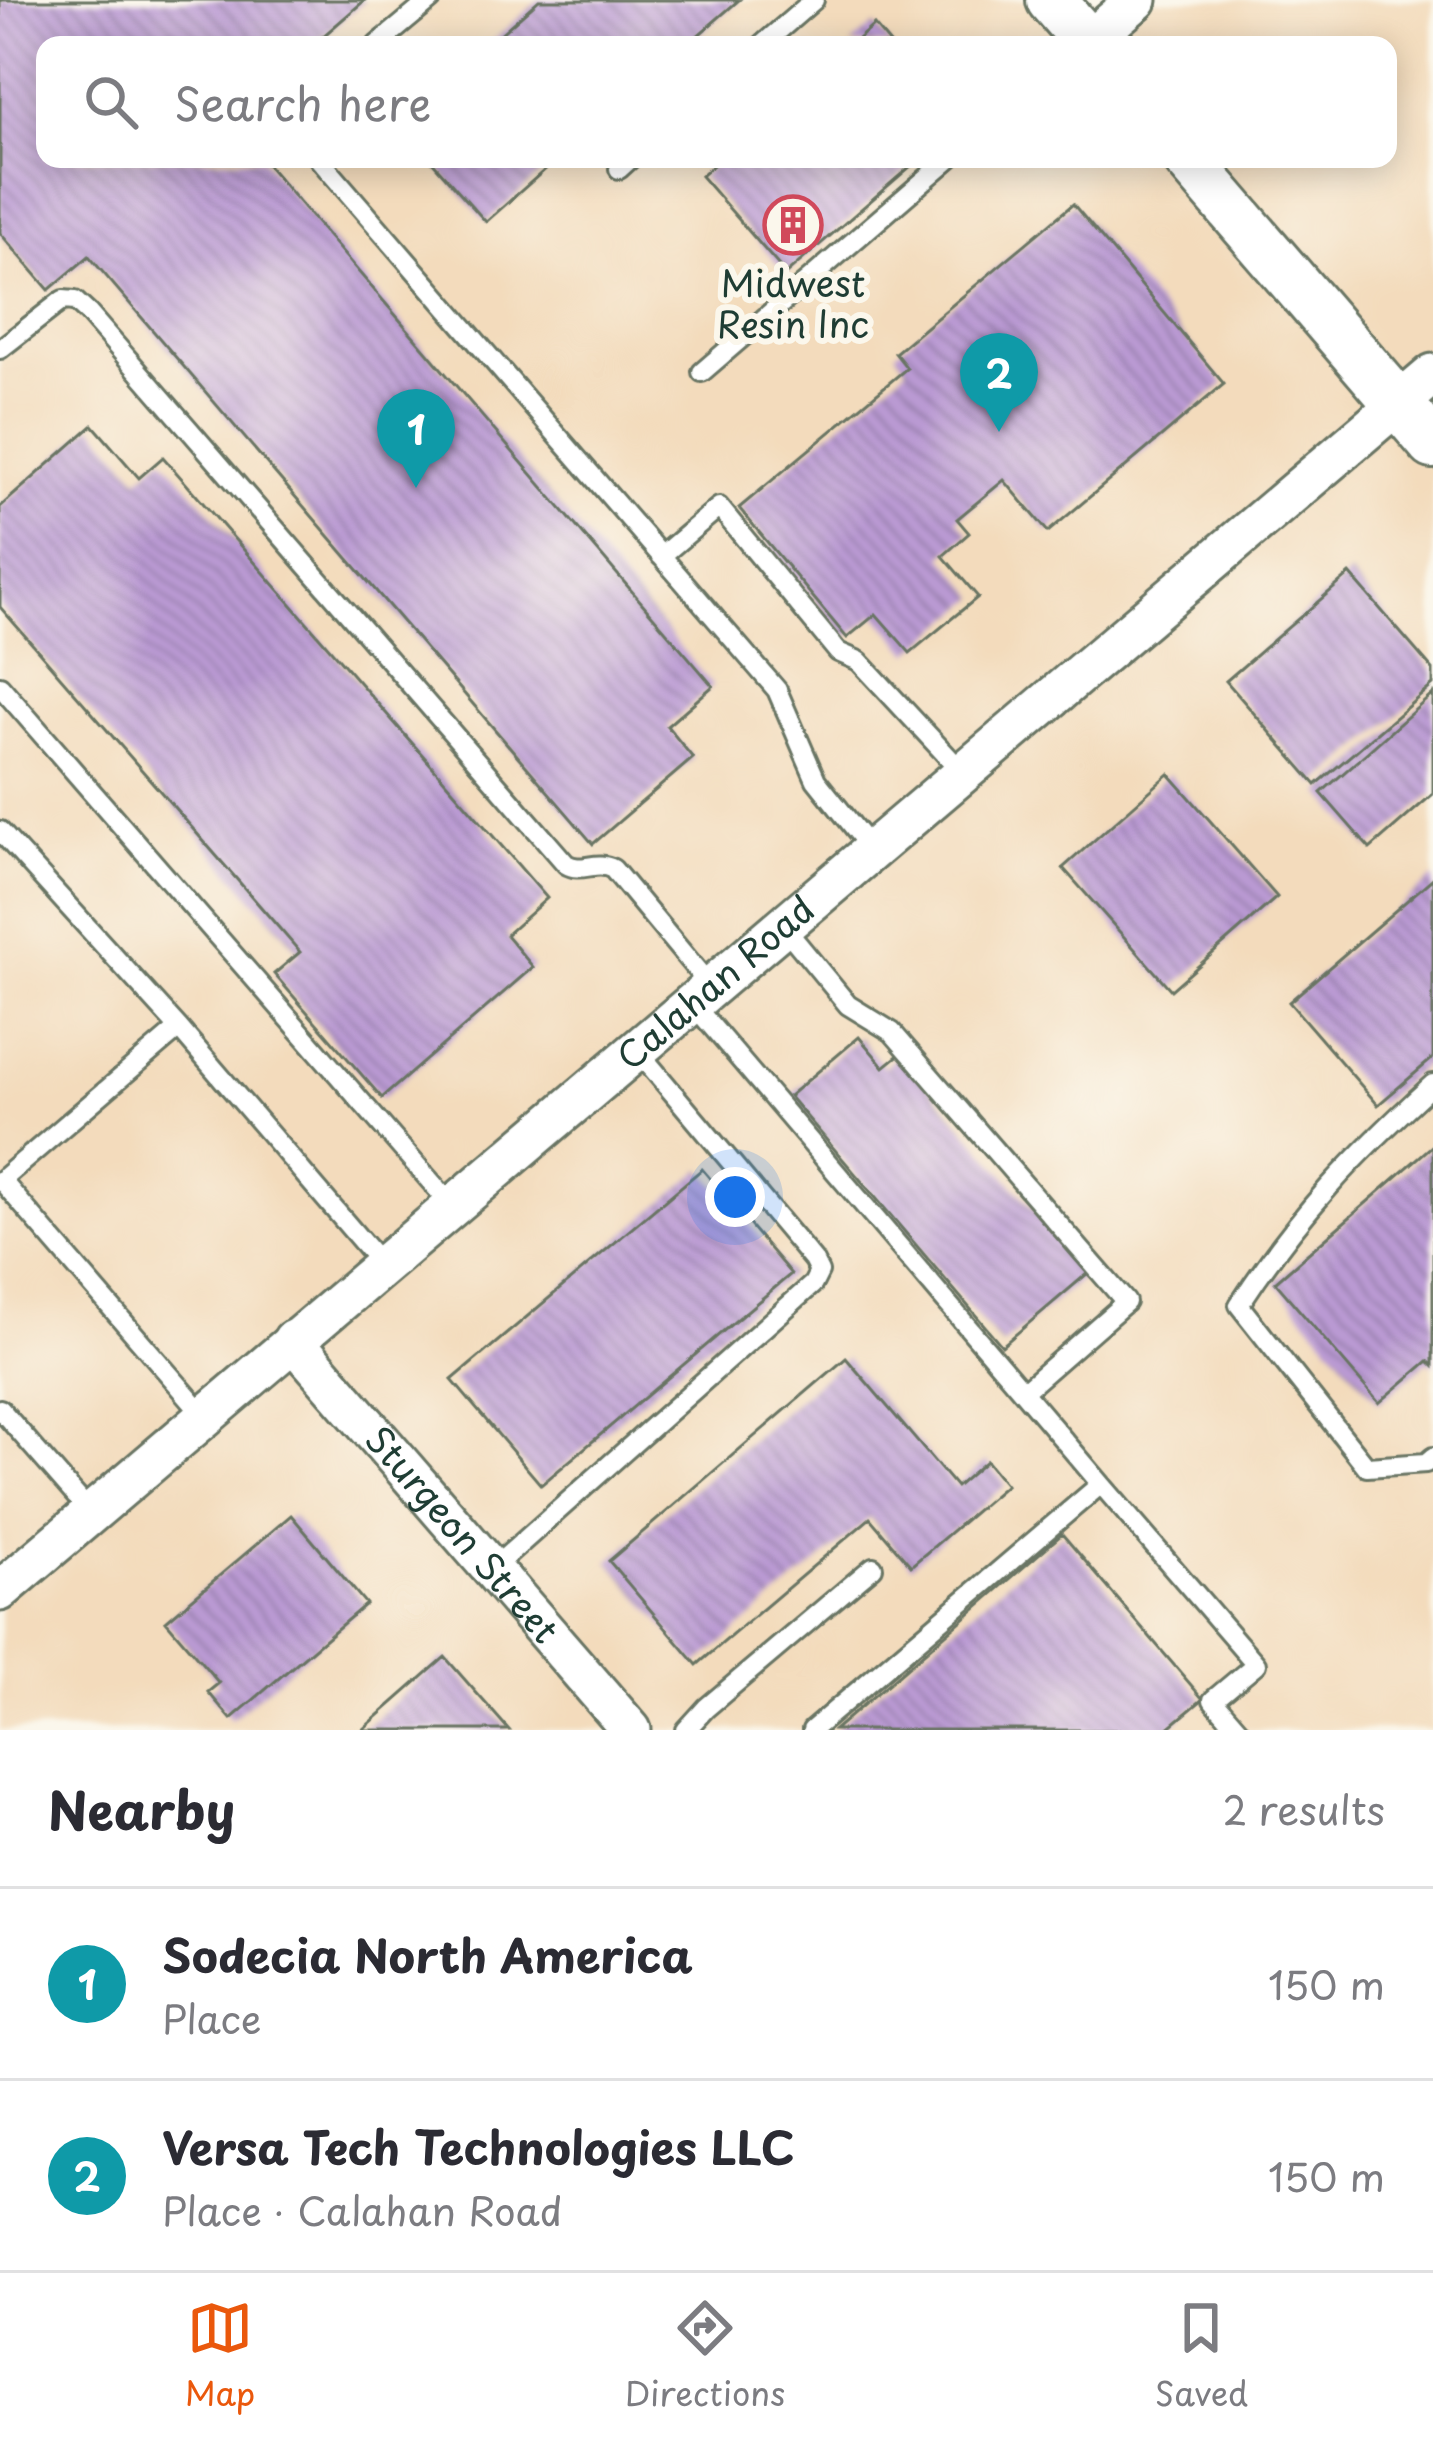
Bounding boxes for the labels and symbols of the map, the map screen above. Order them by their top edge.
building icon: Midwest Resin Inc [762,194,824,256]
place label: Midwest Resin Inc [717,255,869,350]
pin: 2 [960,333,1038,432]
pin: 1 [377,389,455,488]
street label: Calahan Road [604,882,825,1082]
your location [705,1167,765,1227]
street label: Sturgeon Street [354,1413,573,1654]

